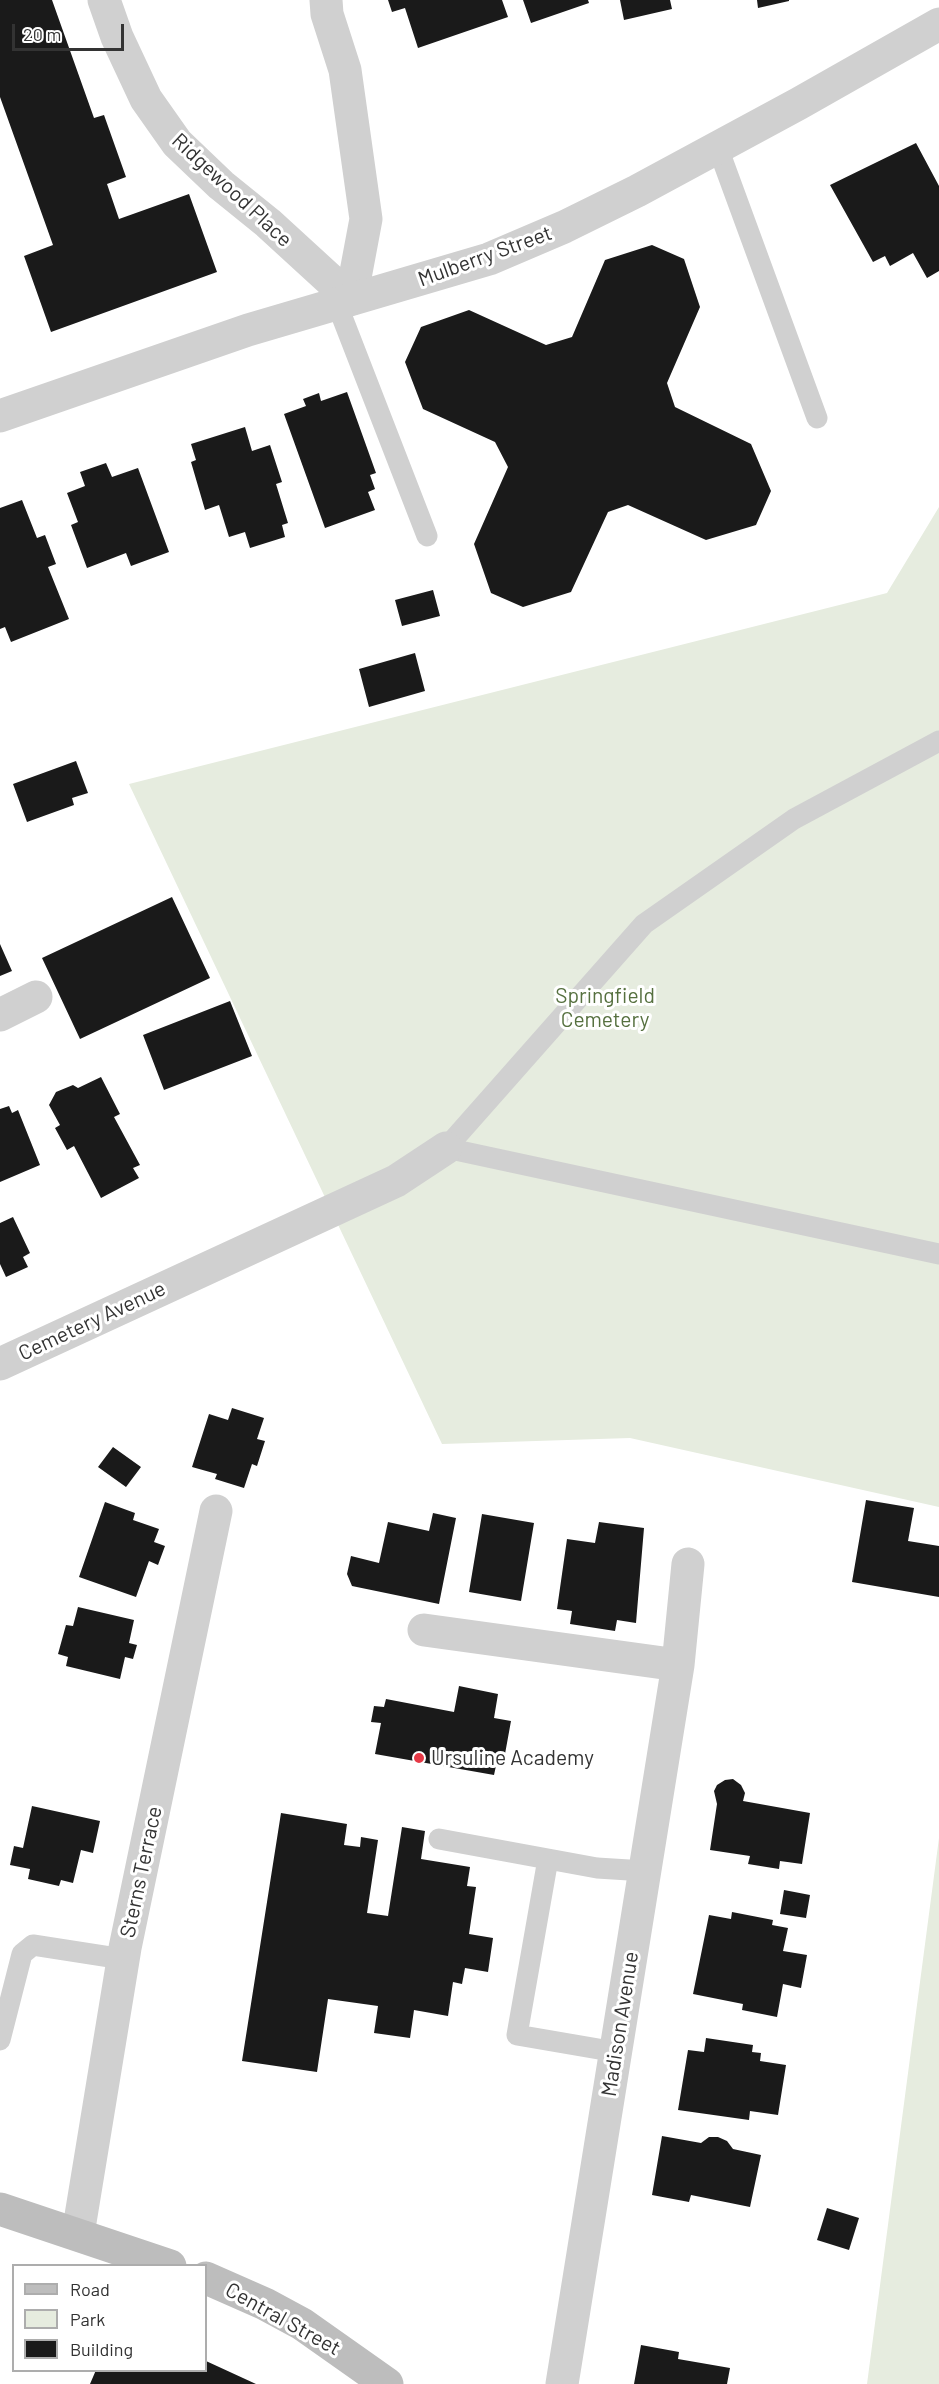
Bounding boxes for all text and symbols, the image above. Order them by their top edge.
scale bar [15,12,128,50]
text: 20 m [23,23,61,45]
street label: Ridgewood Place [167,128,297,252]
street label: Mulberry Street [415,220,555,292]
park label: Springfield Cemetery [555,983,655,1033]
street label: Cemetery Avenue [14,1276,170,1366]
place label: Ursuline Academy [431,1745,594,1771]
marker: Ursuline Academy [412,1751,426,1765]
street label: Sterns Terrace [115,1804,167,1940]
street label: Madison Avenue [596,1950,644,2098]
legend [12,2264,207,2372]
street label: Central Street [221,2277,345,2361]
text: Road [70,2278,110,2300]
text: Park [70,2308,105,2330]
text: Building [70,2338,133,2360]

